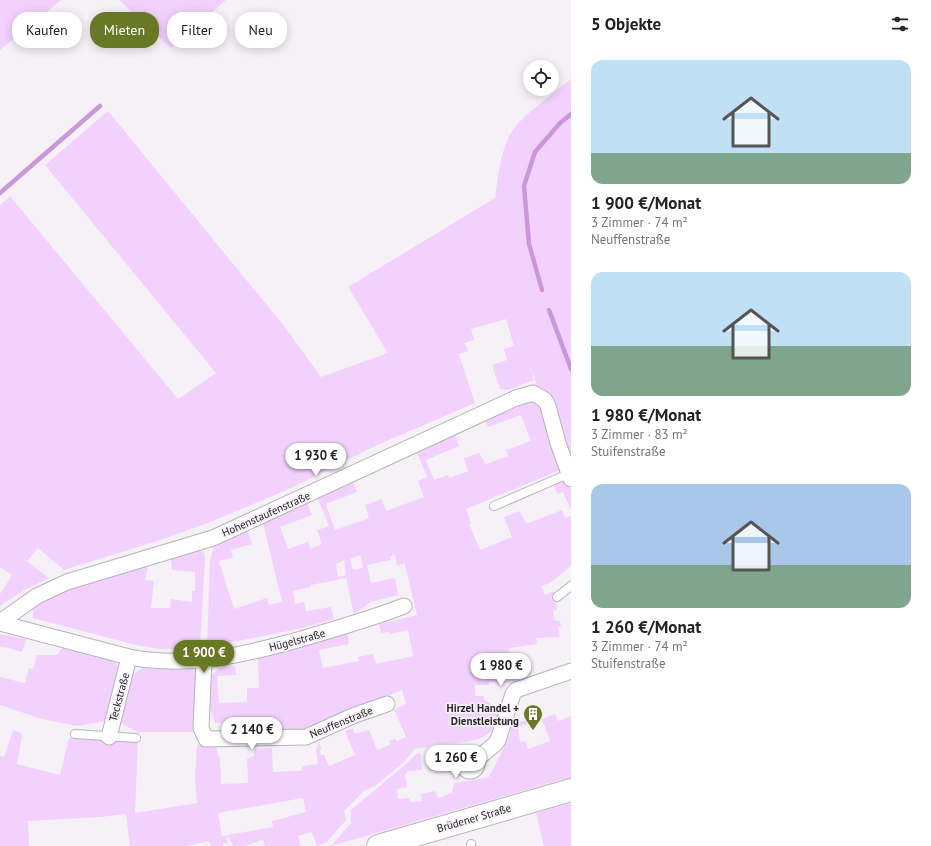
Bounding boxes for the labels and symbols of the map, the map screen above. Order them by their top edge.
pin: 1 930 € [279,443,353,477]
street label: Hohenstaufenstraße [220,488,313,540]
street label: Hügelstraße [267,626,327,654]
pin: 1 900 € [167,640,241,674]
pin: 1 980 € [464,653,538,687]
street label: Teckstraße [106,671,132,723]
place label: Hirzel Handel + Dienstleistung [447,701,519,728]
street label: Neuffenstraße [307,703,375,741]
building icon: Hirzel Handel + Dienstleistung [522,703,544,731]
pin: 2 140 € [215,717,289,751]
pin: 1 260 € [419,745,493,779]
street label: Brüdener Straße [435,801,513,835]

